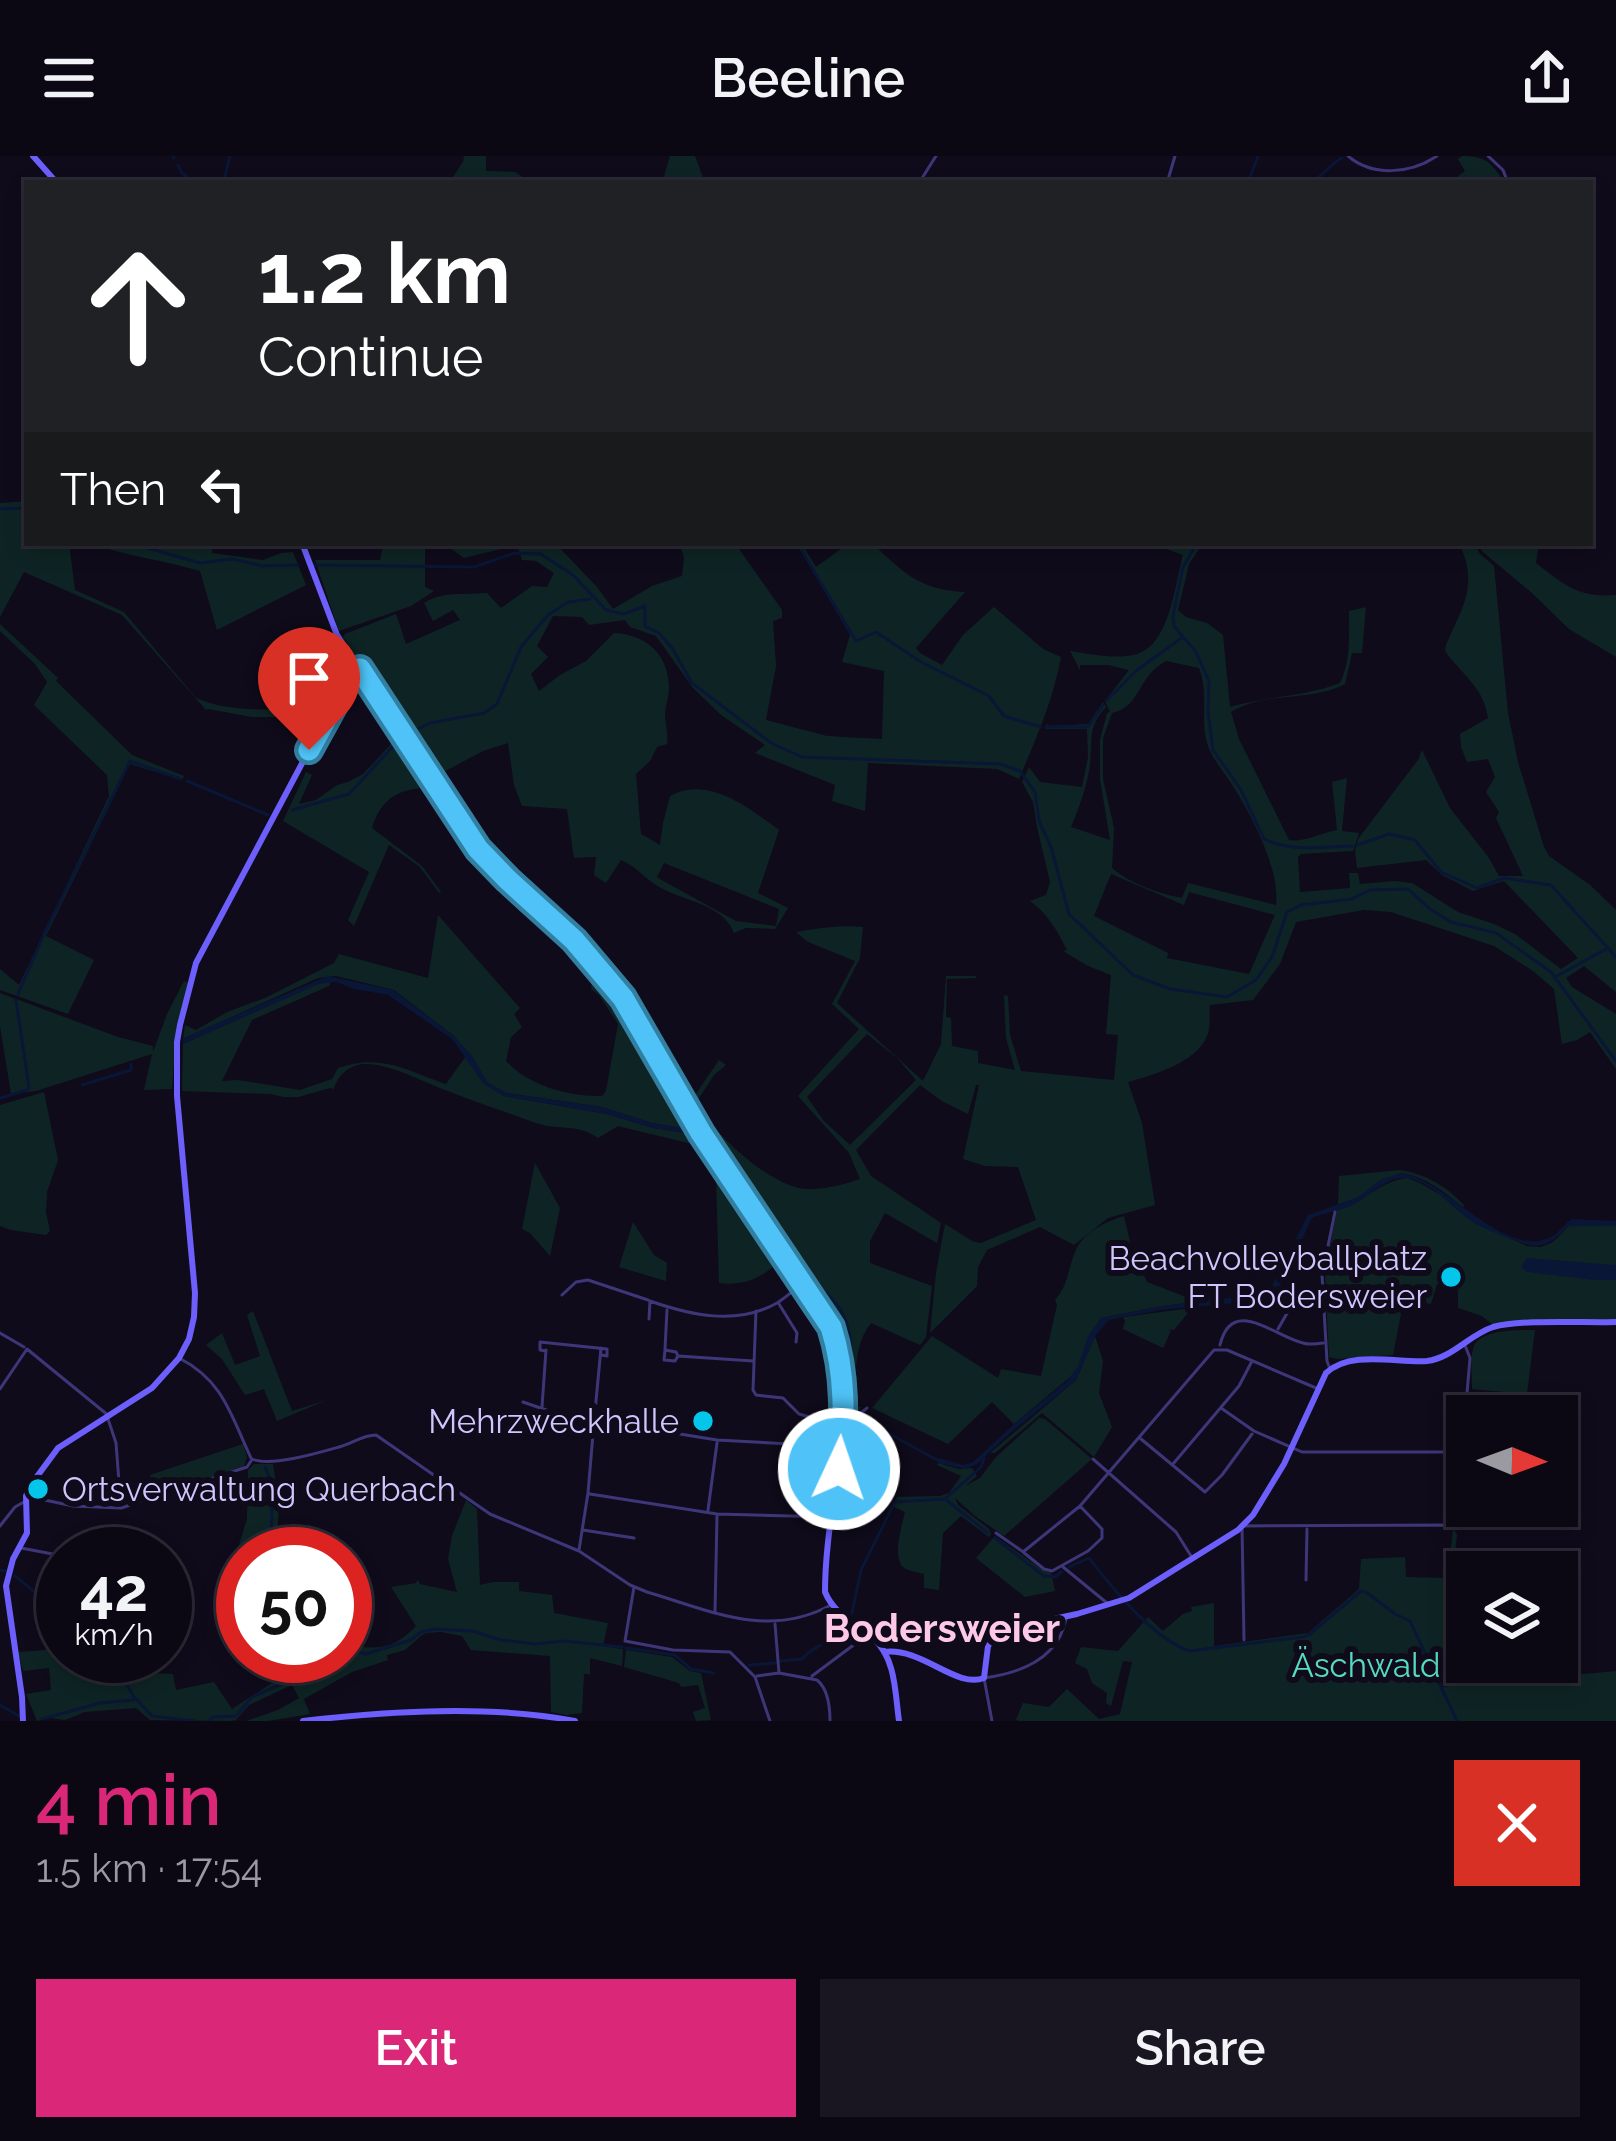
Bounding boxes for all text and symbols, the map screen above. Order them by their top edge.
icon: menu [36,45,102,111]
icon: share [1514,45,1580,111]
text: Beeline [711,46,905,110]
text: 1.2 km [258,224,511,323]
icon: ahead [60,228,216,384]
text: Continue [258,325,484,389]
icon: left [190,456,256,522]
text: Then [60,463,166,516]
pin [258,627,360,750]
icon: arrive [276,645,342,711]
place label: Beachvolleyballplatz FT Bodersweier [1109,1239,1427,1316]
marker: Beachvolleyballplatz FT Bodersweier [1438,1264,1464,1290]
north arrow [1446,1395,1578,1527]
map controls [1446,1395,1578,1683]
place label: Mehrzweckhalle [428,1402,679,1441]
position arrow [776,1406,902,1532]
marker: Mehrzweckhalle [690,1408,716,1434]
place label: Ortsverwaltung Querbach [62,1470,456,1509]
marker: Ortsverwaltung Querbach [25,1476,51,1502]
speed limit sign: 50 [216,1527,372,1683]
button: layers [1446,1551,1578,1683]
text: 42 [80,1555,148,1625]
district label: Bodersweier [824,1605,1060,1651]
text: km/h [74,1617,154,1652]
park label: Äschwald [1292,1646,1440,1685]
text: 4 min [36,1757,222,1842]
button: close [1454,1760,1580,1886]
text: 1.5 km · 17:54 [36,1845,262,1891]
button: Exit [36,1979,796,2117]
button: Share [820,1979,1580,2117]

